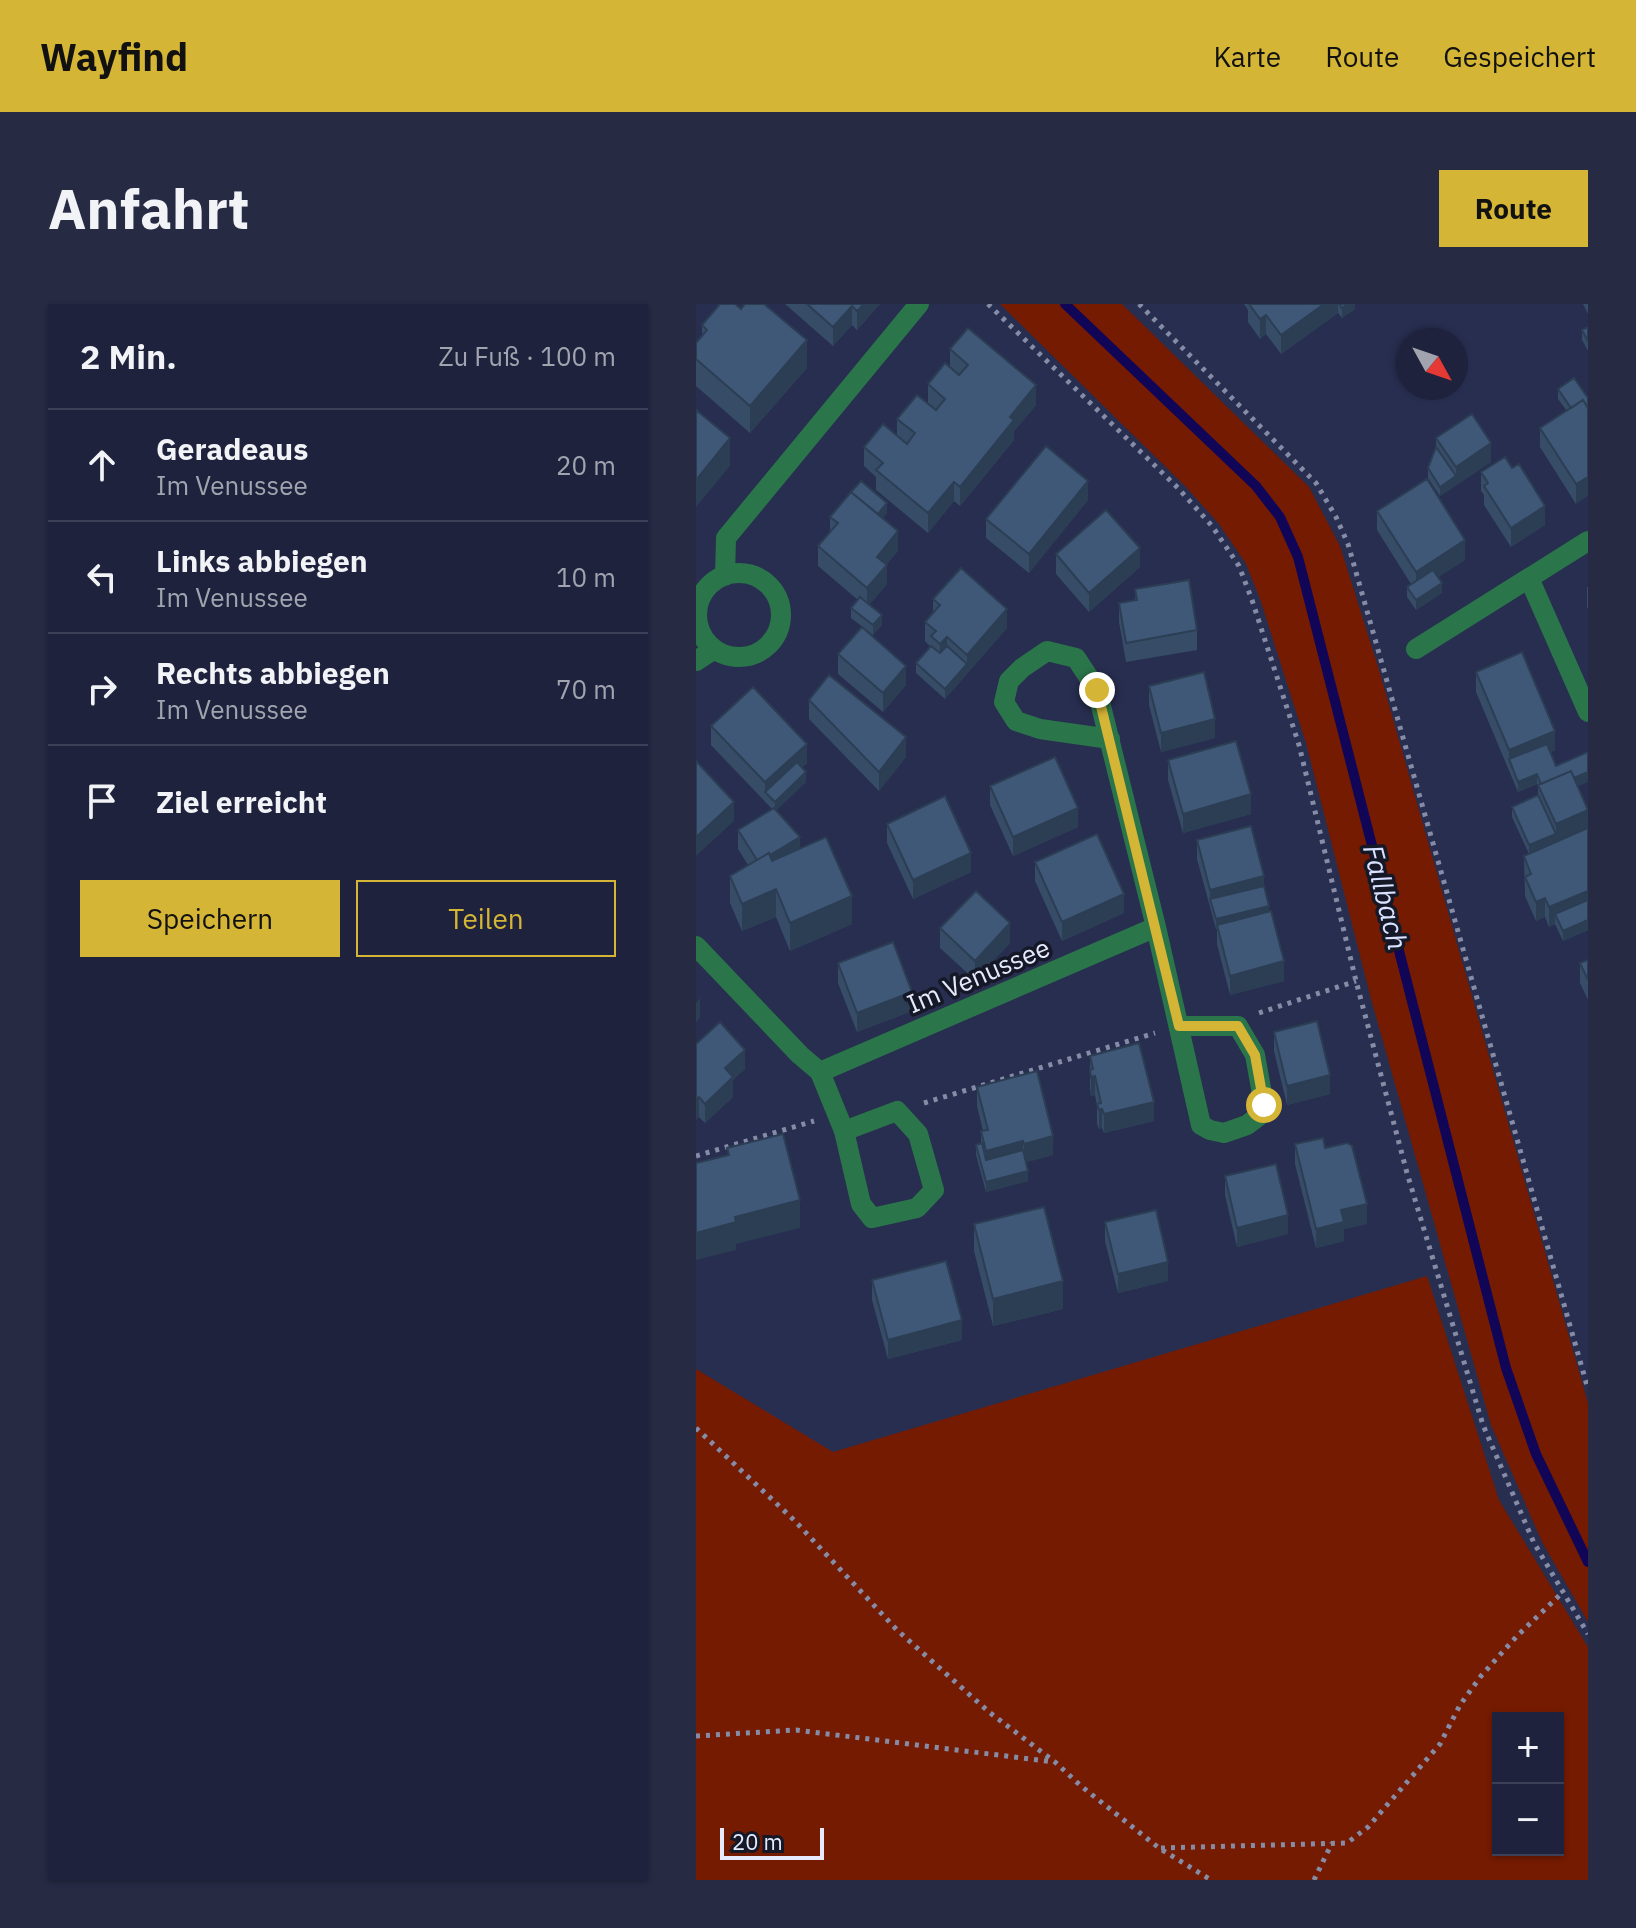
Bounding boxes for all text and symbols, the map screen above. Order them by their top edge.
text: Wayfind [40,32,188,81]
text: Karte [1213,38,1281,75]
text: Route [1325,38,1399,75]
text: Gespeichert [1443,38,1596,75]
button: Route [1439,170,1588,247]
text: Anfahrt [48,172,250,244]
north arrow [1396,328,1468,400]
text: 2 Min. [80,334,177,378]
text: Zu Fuß · 100 m [438,339,616,373]
text: Geradeaus [156,429,308,468]
icon: ahead [80,443,124,487]
text: 20 m [556,448,616,482]
text: Im Venussee [156,468,308,502]
text: Links abbiegen [156,541,368,580]
icon: left [80,555,124,599]
text: 10 m [556,560,616,594]
text: Im Venussee [156,580,308,614]
text: Rechts abbiegen [156,653,390,692]
icon: right [80,667,124,711]
text: 70 m [556,672,616,706]
route end [1079,672,1115,708]
text: Im Venussee [156,692,308,726]
icon: arrive [80,779,124,823]
text: Ziel erreicht [156,782,327,821]
water label: Fallbach [1355,841,1417,953]
button: Speichern [80,880,340,957]
button: Teilen [356,880,616,957]
street label: Im Venussee [901,930,1055,1020]
route start [1246,1087,1282,1123]
map controls [1492,1712,1564,1856]
button: + [1492,1712,1564,1784]
button: − [1492,1784,1564,1856]
scale bar [720,1824,824,1860]
text: 20 m [732,1827,783,1856]

